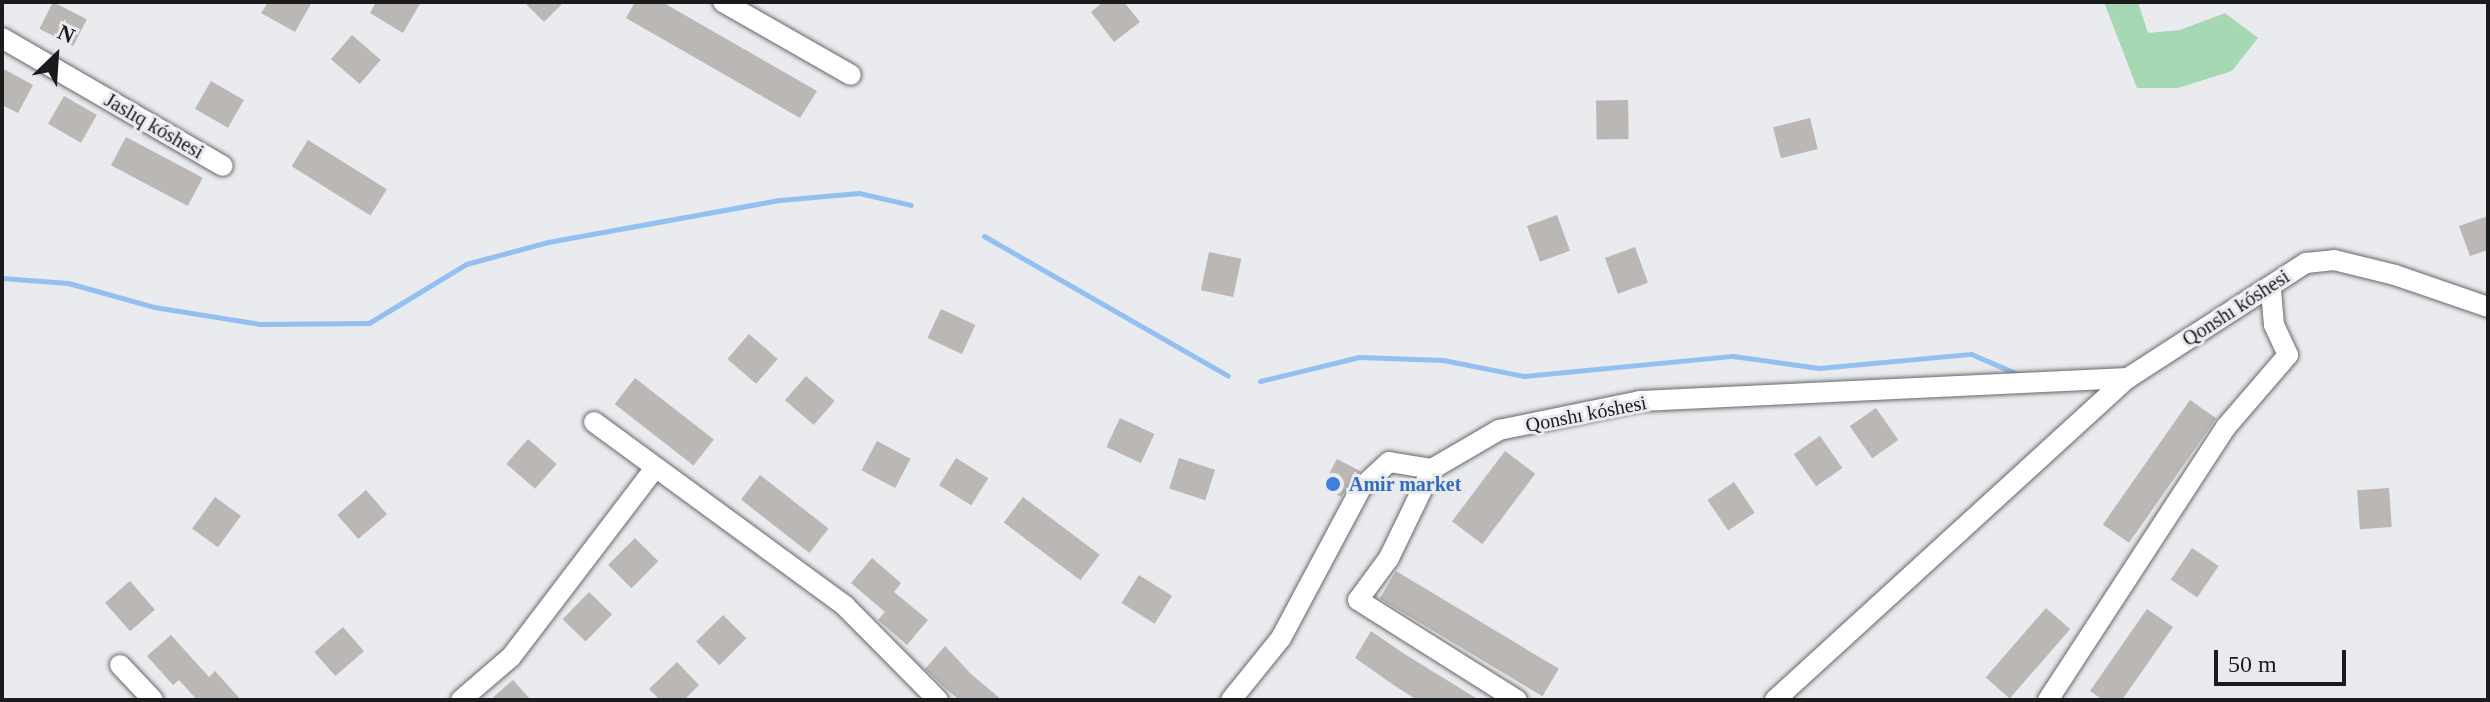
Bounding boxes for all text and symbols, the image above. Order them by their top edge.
north arrow [16,16,96,96]
text: N [54,19,79,48]
street label: Jaslıq kóshesi [100,88,208,164]
street label: Qonshı kóshesi [2178,264,2294,352]
street label: Qonshı kóshesi [1523,391,1649,437]
place label: Amir market [1349,472,1462,496]
marker: Amir market [1324,475,1342,493]
scale bar [2218,634,2350,684]
text: 50 m [2228,651,2277,677]

